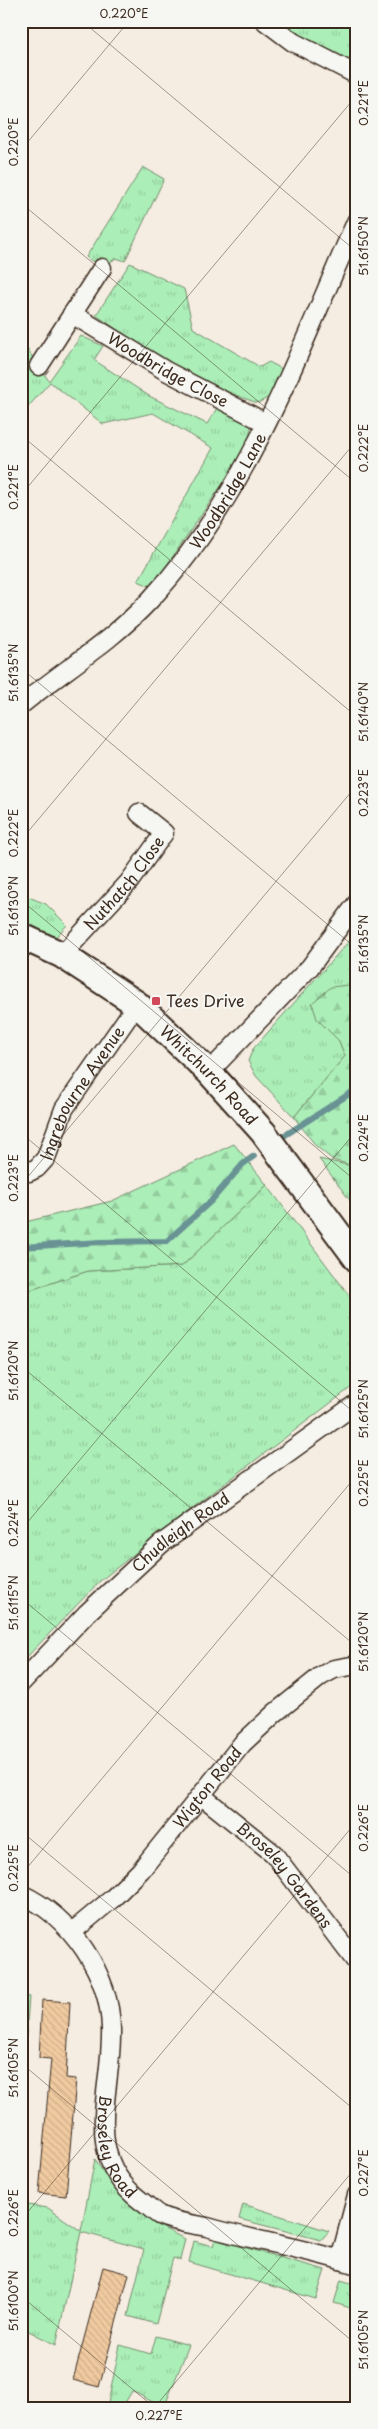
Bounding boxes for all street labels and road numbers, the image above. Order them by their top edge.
street label: Woodbridge Close [103,325,233,412]
street label: Woodbridge Lane [183,428,271,554]
street label: Nuthatch Close [77,831,169,935]
street label: Whitchurch Road [155,1019,264,1130]
street label: Ingrebourne Avenue [33,1020,129,1163]
street label: Chudleigh Road [125,1486,234,1577]
street label: Wigton Road [166,1741,247,1833]
street label: Broseley Gardens [232,1815,339,1933]
street label: Broseley Road [93,2094,143,2203]

